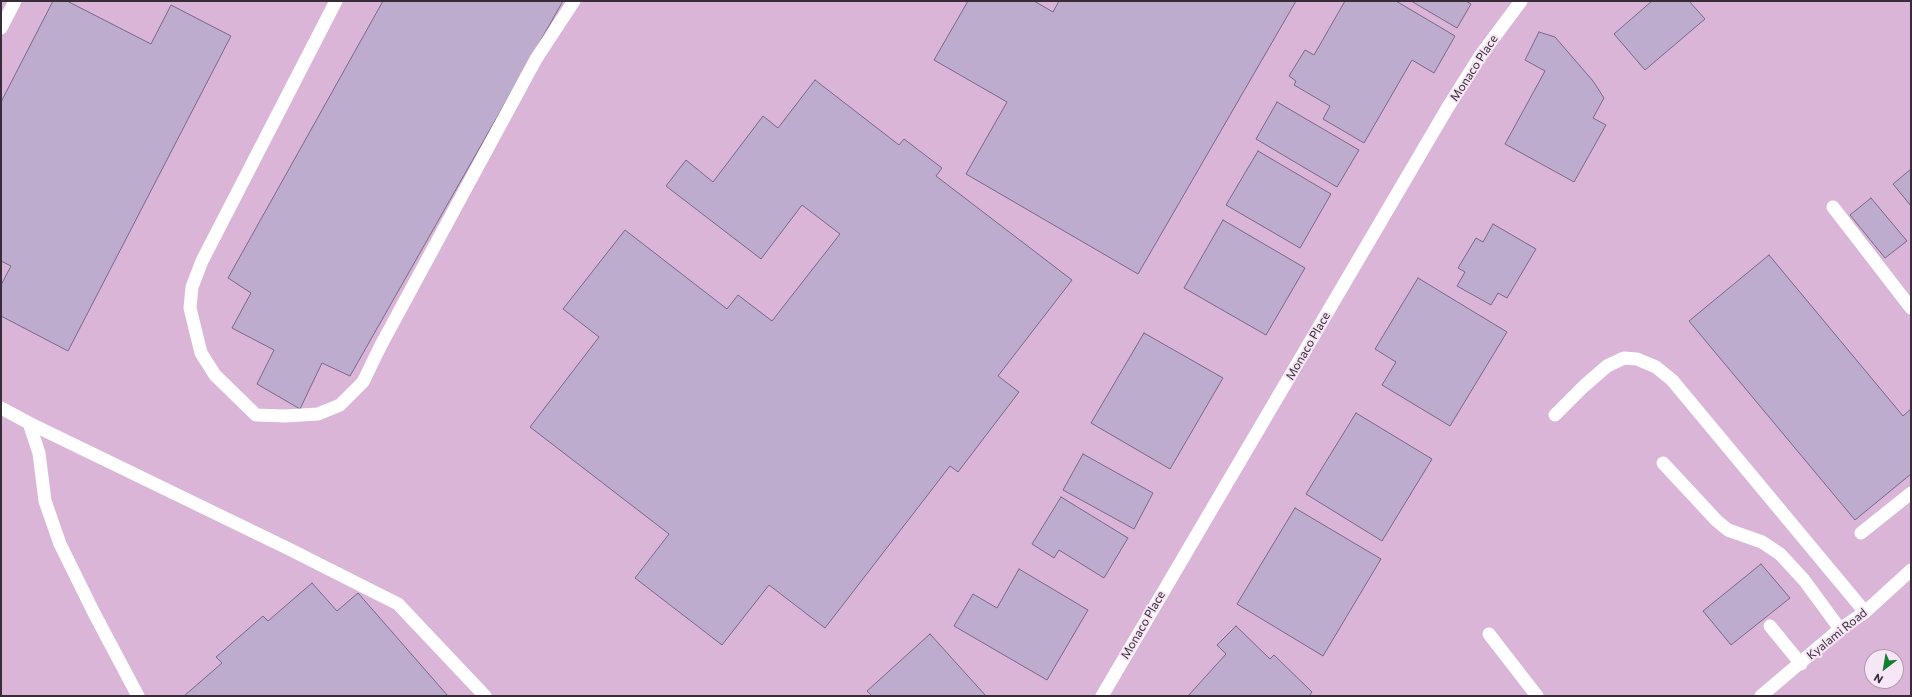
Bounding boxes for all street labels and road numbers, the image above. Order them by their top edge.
street label: Monaco Place [1447,32,1501,104]
street label: Monaco Place [1283,309,1333,383]
street label: Monaco Place [1118,588,1168,662]
street label: Kyalami Road [1804,605,1870,663]

